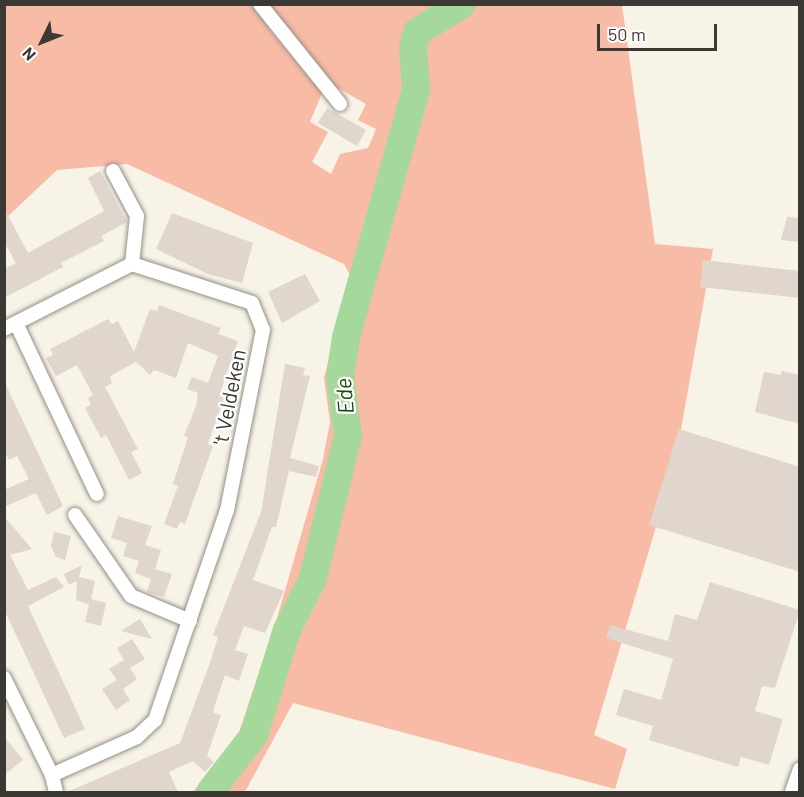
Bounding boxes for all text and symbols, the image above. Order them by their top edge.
north arrow [12,12,72,72]
scale bar [600,12,720,50]
text: 50 m [608,23,646,45]
text: N [18,44,39,65]
street label: 't Veldeken [207,347,251,447]
water label: Ede [329,377,359,415]

